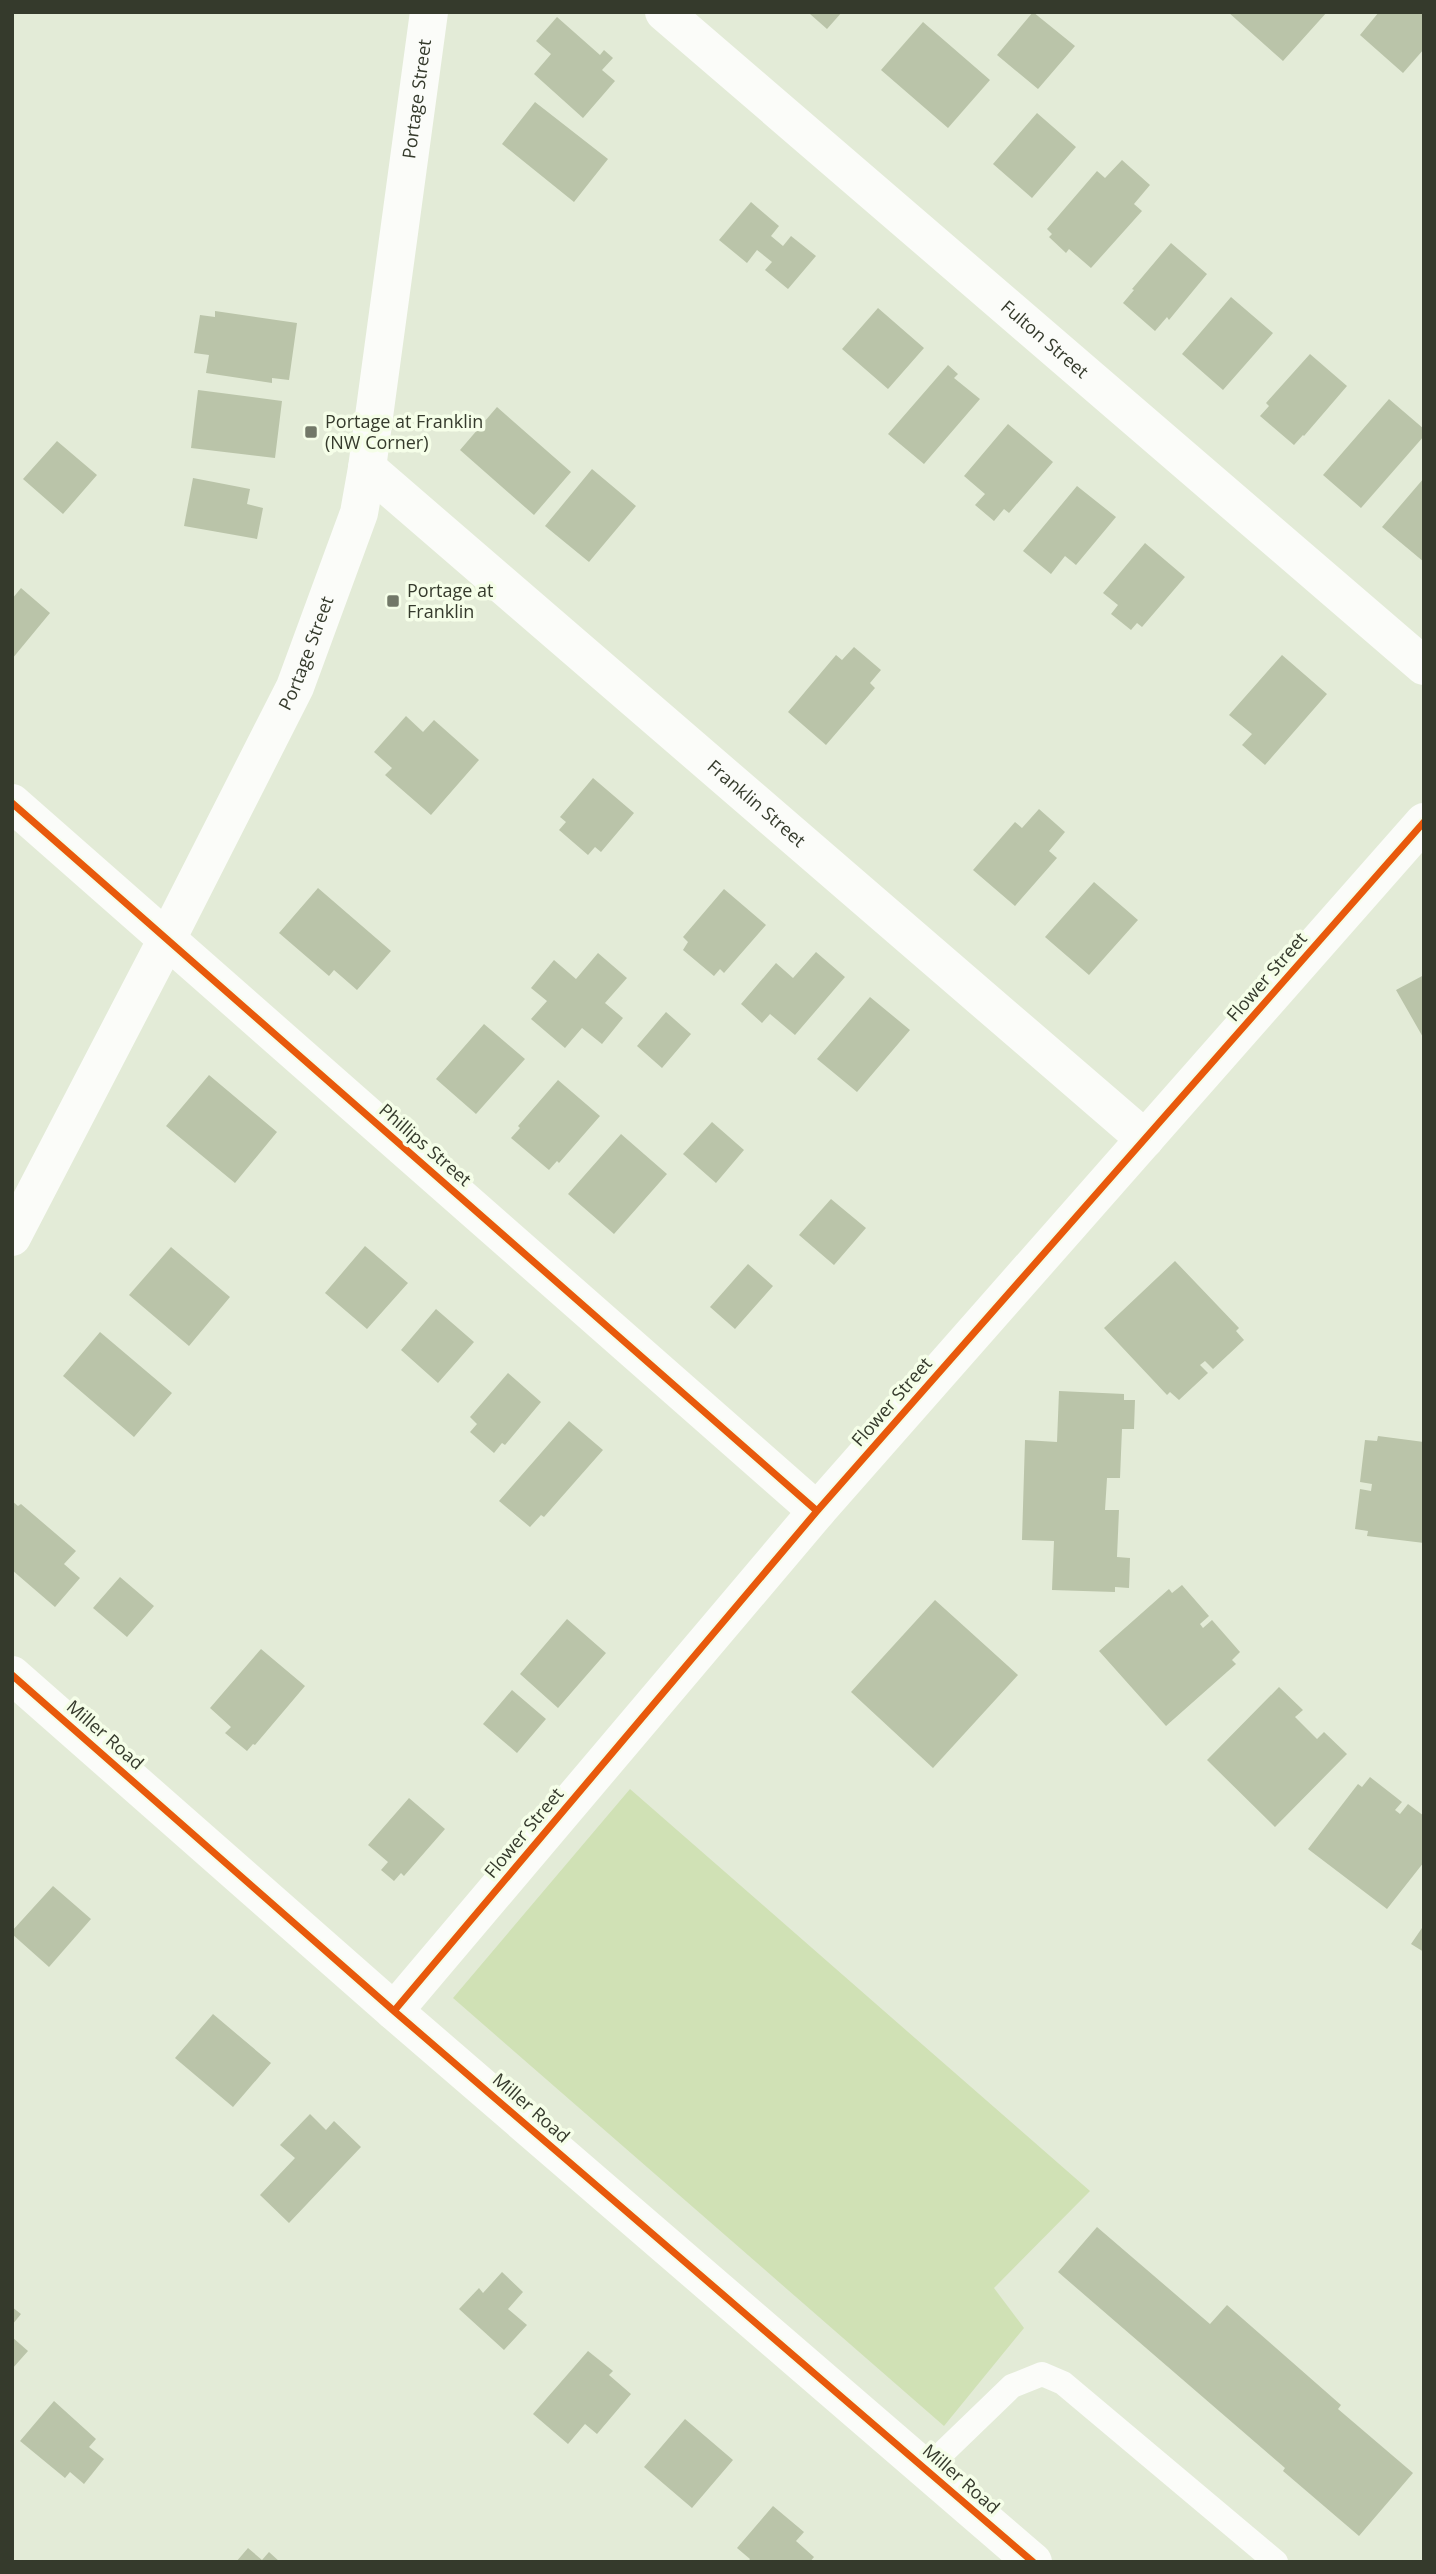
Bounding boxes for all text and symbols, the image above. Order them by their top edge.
street label: Portage Street [396,38,436,160]
street label: Fulton Street [996,294,1094,383]
place label: Portage at Franklin (NW Corner) [325,409,483,454]
marker: Portage at Franklin (NW Corner) [303,424,319,440]
place label: Portage at Franklin [407,578,493,623]
street label: Portage Street [272,593,338,714]
marker: Portage at Franklin [385,593,401,609]
street label: Franklin Street [703,754,811,852]
street label: Flower Street [1221,927,1312,1026]
street label: Phillips Street [375,1098,477,1191]
street label: Flower Street [846,1352,937,1451]
street label: Miller Road [62,1694,149,1774]
street label: Flower Street [478,1782,568,1883]
street label: Miller Road [488,2067,575,2147]
street label: Miller Road [918,2438,1005,2518]

